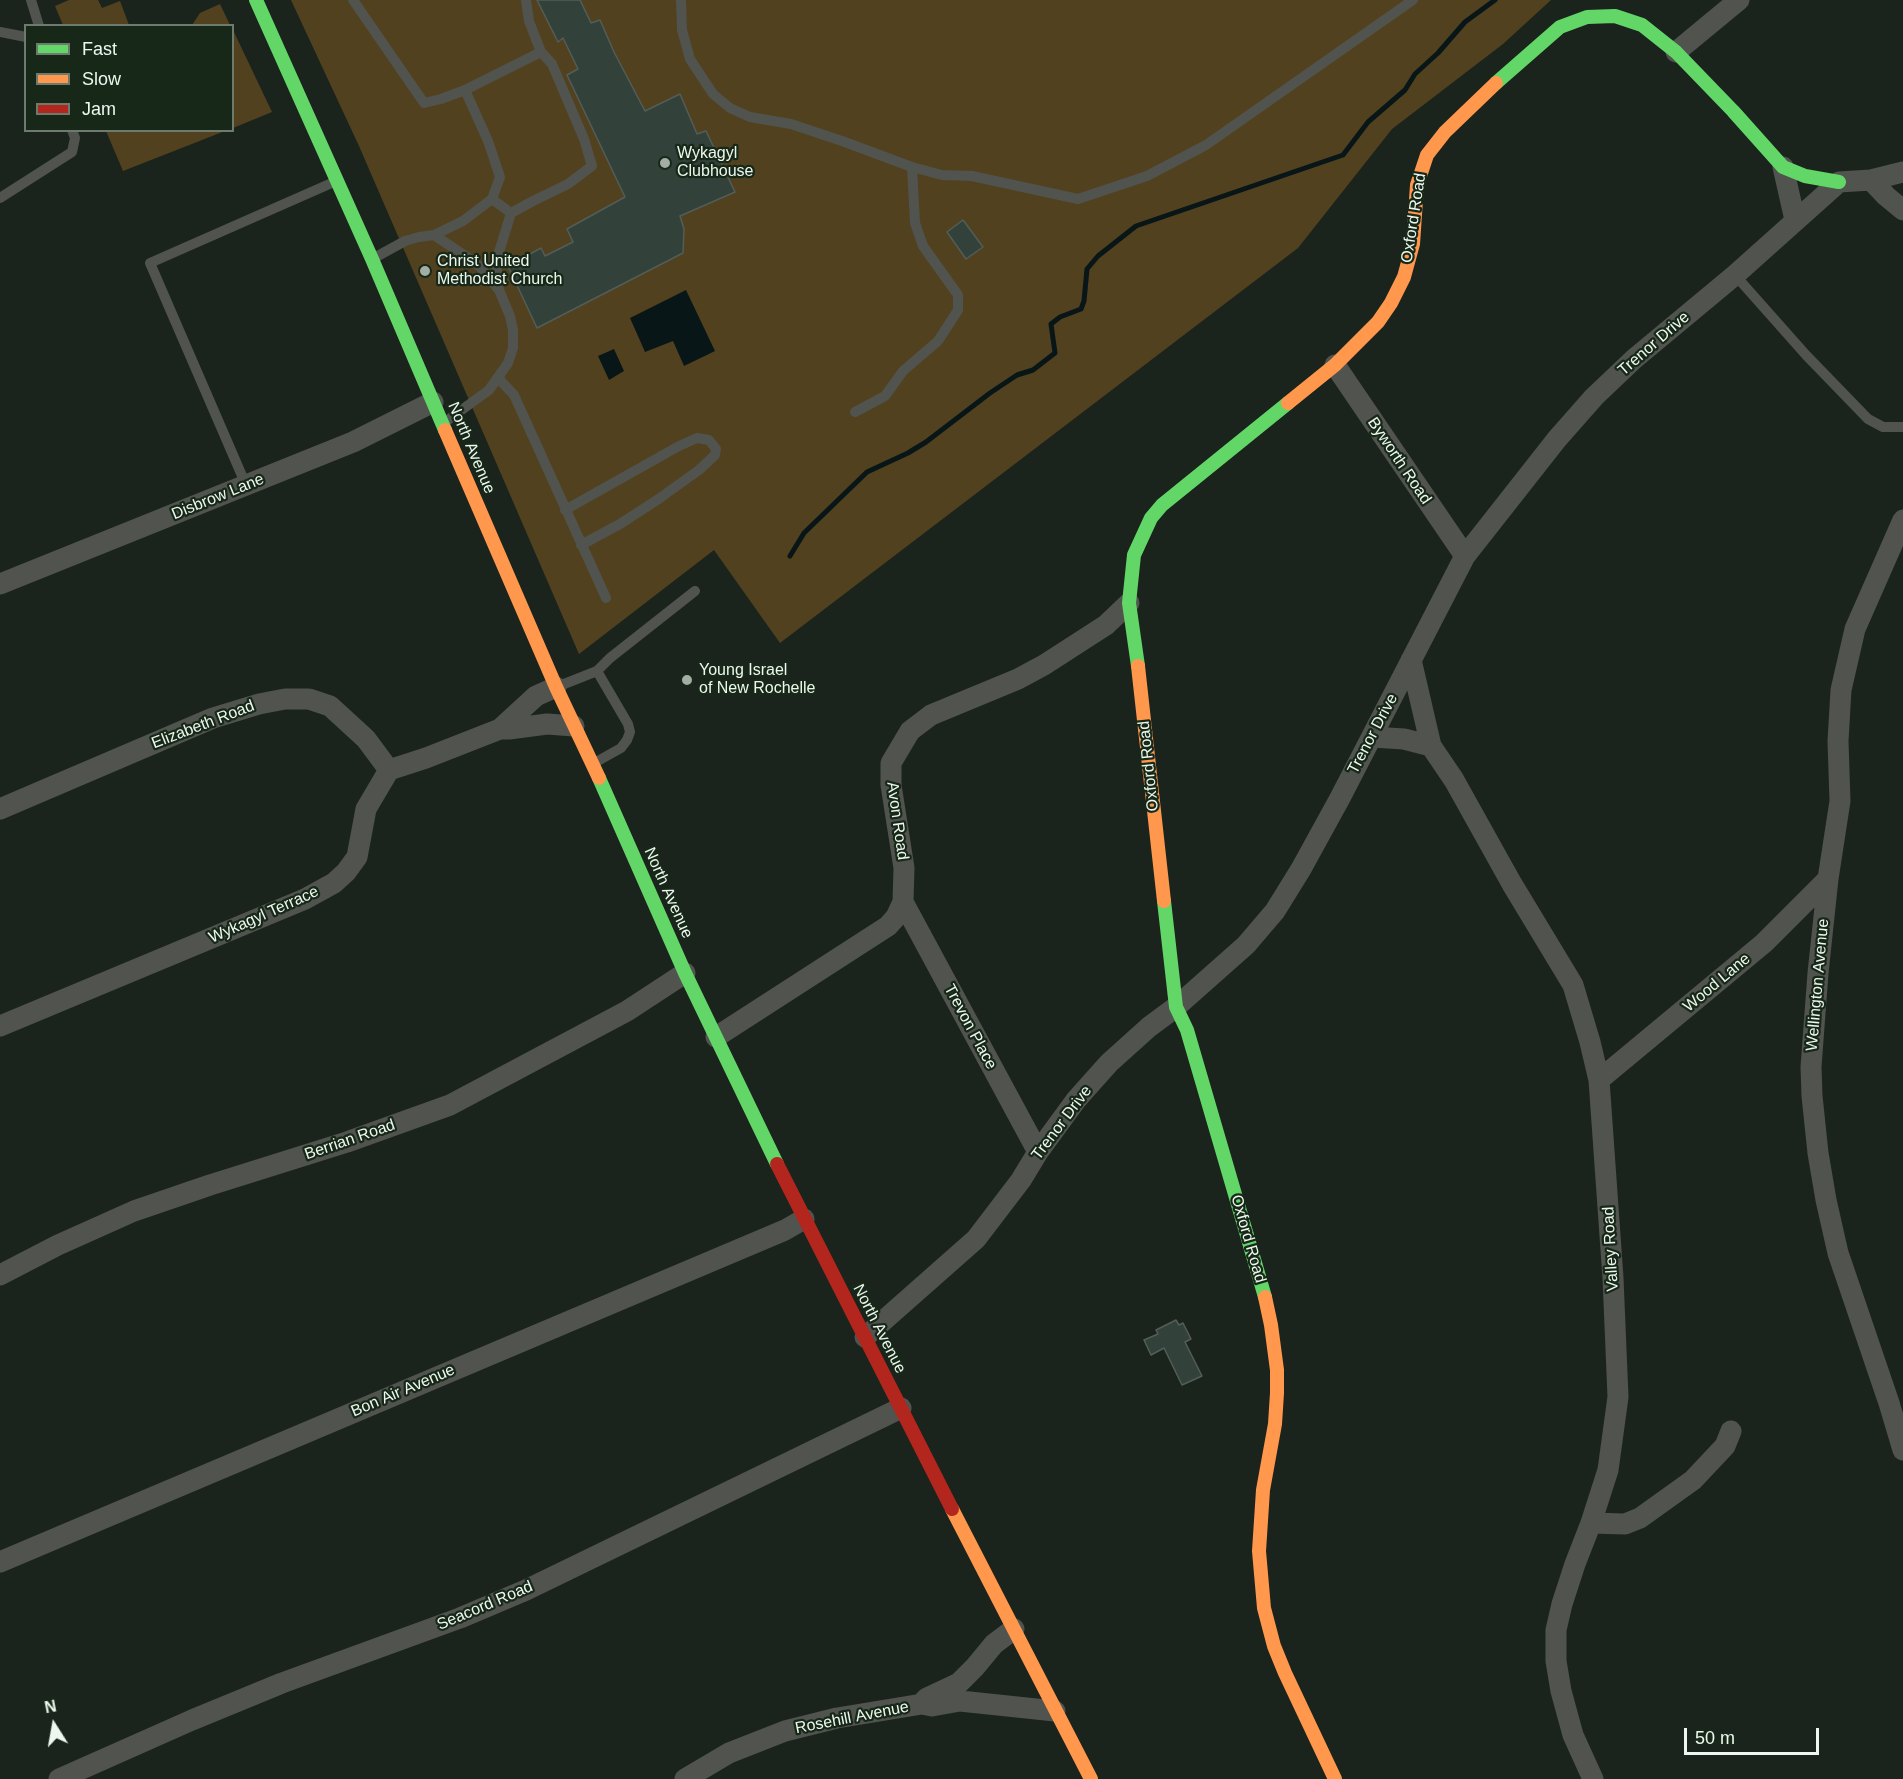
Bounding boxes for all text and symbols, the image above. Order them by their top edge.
legend [24,24,234,132]
text: Fast [82,39,117,59]
text: Slow [82,69,121,89]
text: Jam [82,99,116,119]
place label: Wykagyl Clubhouse [677,144,754,182]
marker: Wykagyl Clubhouse [658,156,672,170]
street label: Oxford Road [1397,172,1431,264]
place label: Christ United Methodist Church [437,252,562,290]
marker: Christ United Methodist Church [418,264,432,278]
street label: Trenor Drive [1614,308,1694,380]
street label: North Avenue [443,399,499,497]
street label: Byworth Road [1363,414,1435,508]
street label: Disbrow Lane [169,470,267,524]
place label: Young Israel of New Rochelle [699,661,816,699]
marker: Young Israel of New Rochelle [680,673,694,687]
street label: Trenor Drive [1344,691,1402,777]
street label: Elizabeth Road [149,697,257,753]
street label: Oxford Road [1135,720,1163,812]
street label: Avon Road [882,781,912,861]
street label: North Avenue [639,845,697,941]
street label: Wykagyl Terrace [206,882,322,948]
street label: Wellington Avenue [1803,918,1833,1052]
street label: Wood Lane [1680,949,1754,1017]
street label: Trevon Place [940,981,1000,1073]
street label: Trenor Drive [1028,1082,1096,1164]
street label: Berrian Road [302,1116,398,1164]
street label: Oxford Road [1226,1193,1270,1285]
street label: Valley Road [1599,1206,1623,1292]
street label: North Avenue [848,1281,910,1377]
street label: Bon Air Avenue [348,1360,458,1422]
street label: Seacord Road [434,1577,536,1635]
north arrow [24,1695,84,1755]
text: N [43,1697,58,1716]
street label: Rosehill Avenue [794,1698,910,1738]
scale bar [1687,1716,1822,1754]
text: 50 m [1695,1728,1735,1748]

